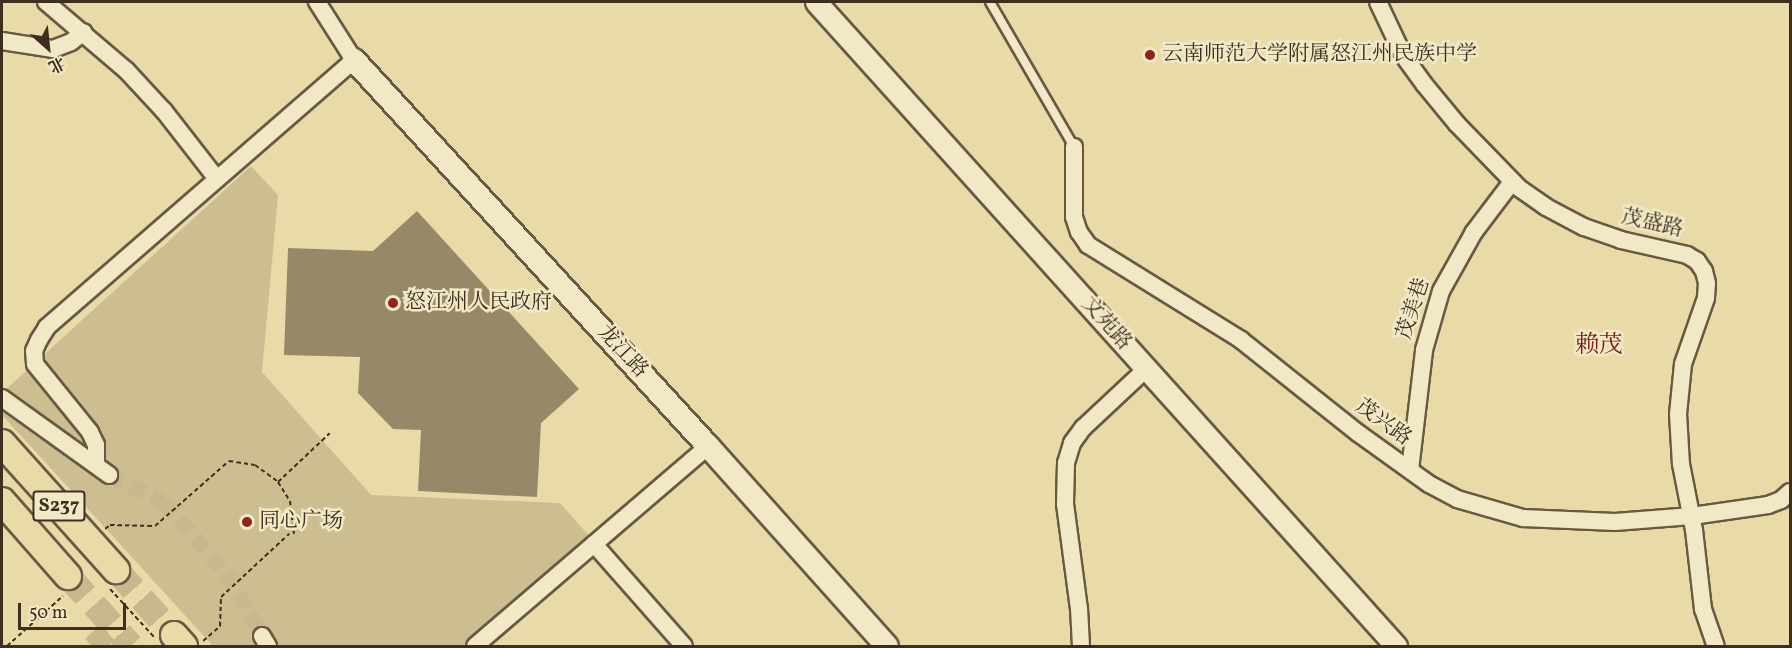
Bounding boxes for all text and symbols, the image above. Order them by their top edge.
north arrow [18,18,78,78]
place label: 云南师范大学附属怒江州民族中学 [1162,42,1477,68]
marker: 云南师范大学附属怒江州民族中学 [1143,48,1157,62]
text: 北 [44,51,68,77]
street label: 茂盛路 [1618,205,1686,243]
street label: 茂美巷 [1392,275,1436,343]
place label: 怒江州人民政府 [405,290,552,316]
street label: 文苑路 [1076,292,1136,356]
marker: 怒江州人民政府 [386,296,400,310]
street label: 龙江路 [591,320,653,384]
district label: 赖茂 [1575,333,1623,361]
street label: 茂兴路 [1350,394,1416,452]
road number: S237 [32,489,86,523]
place label: 同心广场 [259,509,343,535]
marker: 同心广场 [240,515,254,529]
scale bar [21,591,129,629]
text: 50 m [29,601,68,626]

